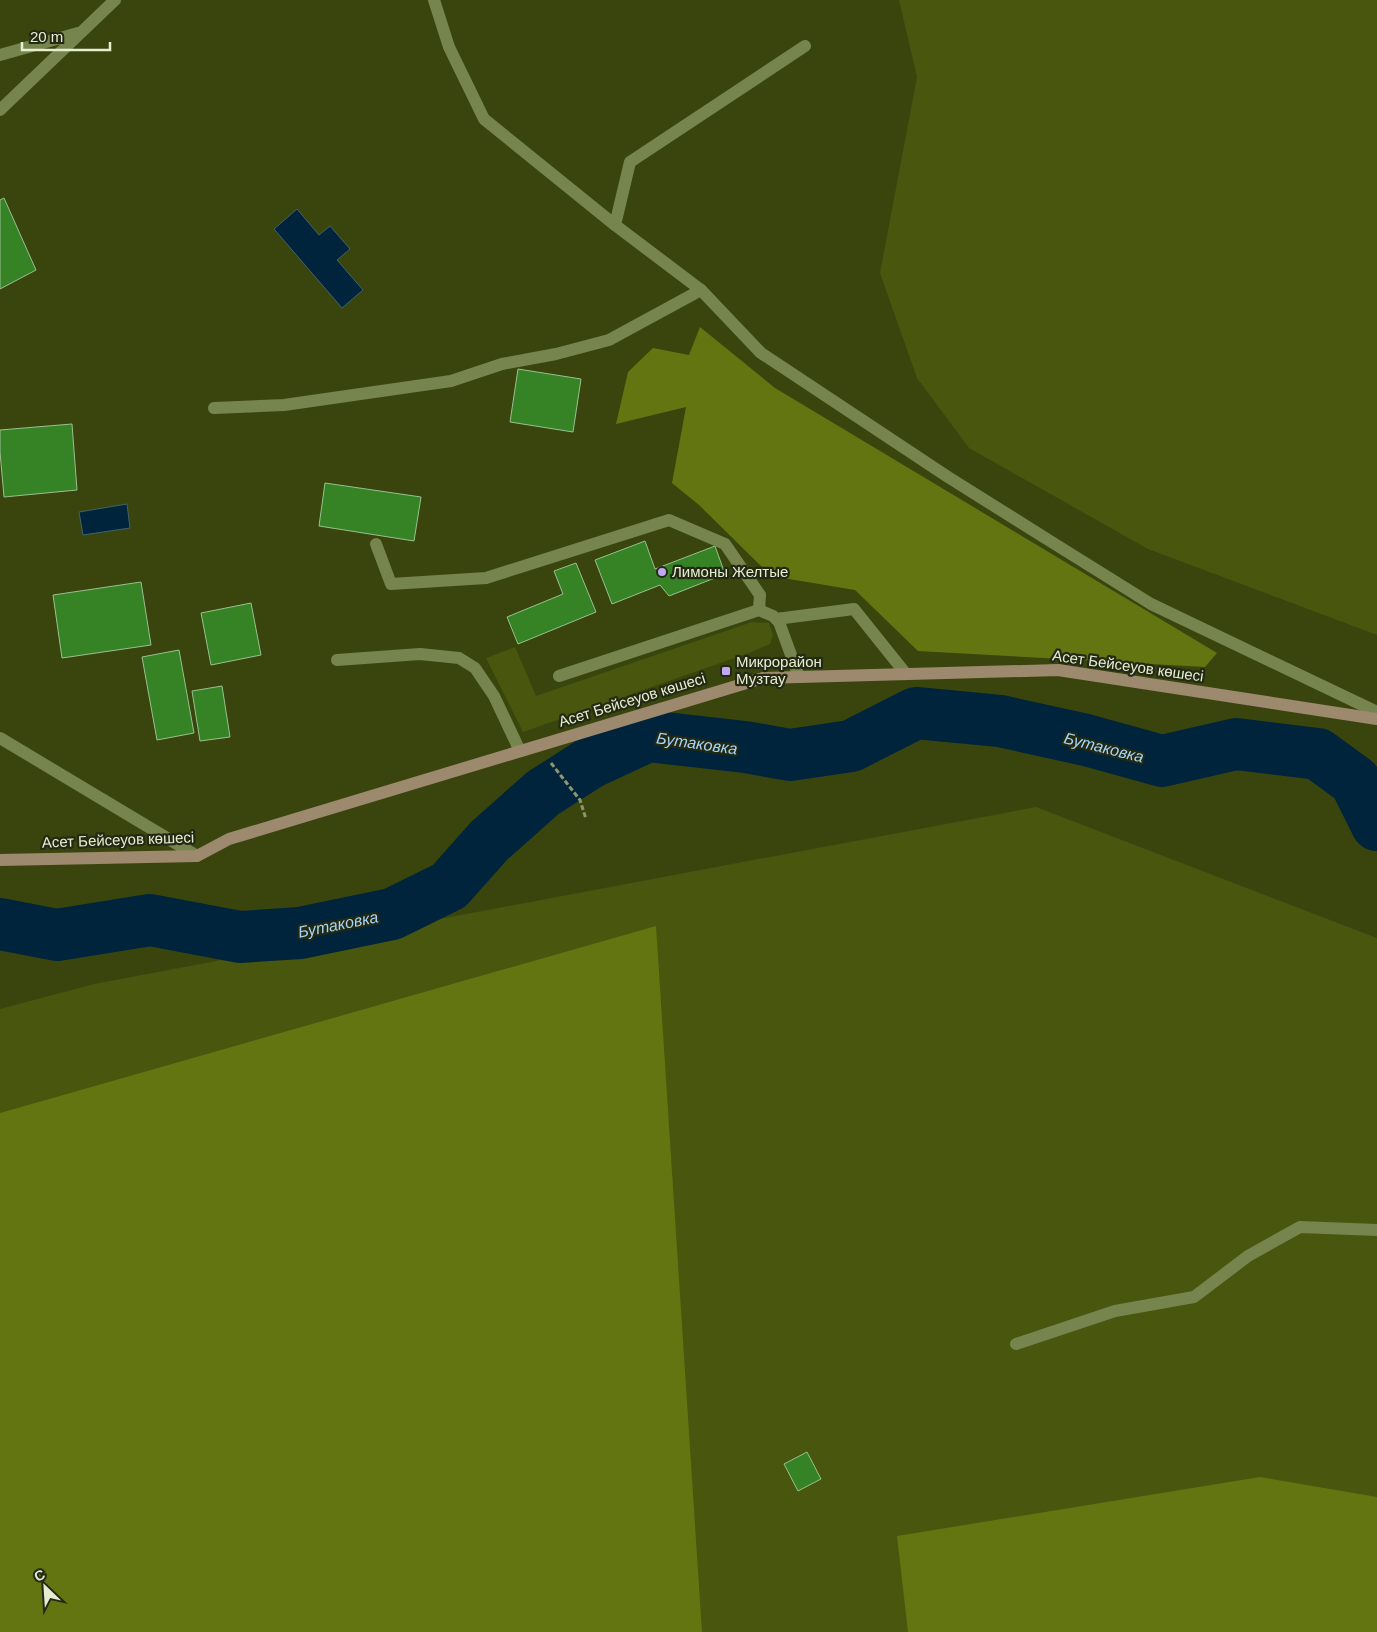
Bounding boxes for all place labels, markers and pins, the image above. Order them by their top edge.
place label: Лимоны Желтые [672,563,788,580]
marker: Лимоны Желтые [656,566,668,578]
place label: Микрорайон Музтау [736,653,822,687]
marker: Микрорайон Музтау [720,665,732,677]

